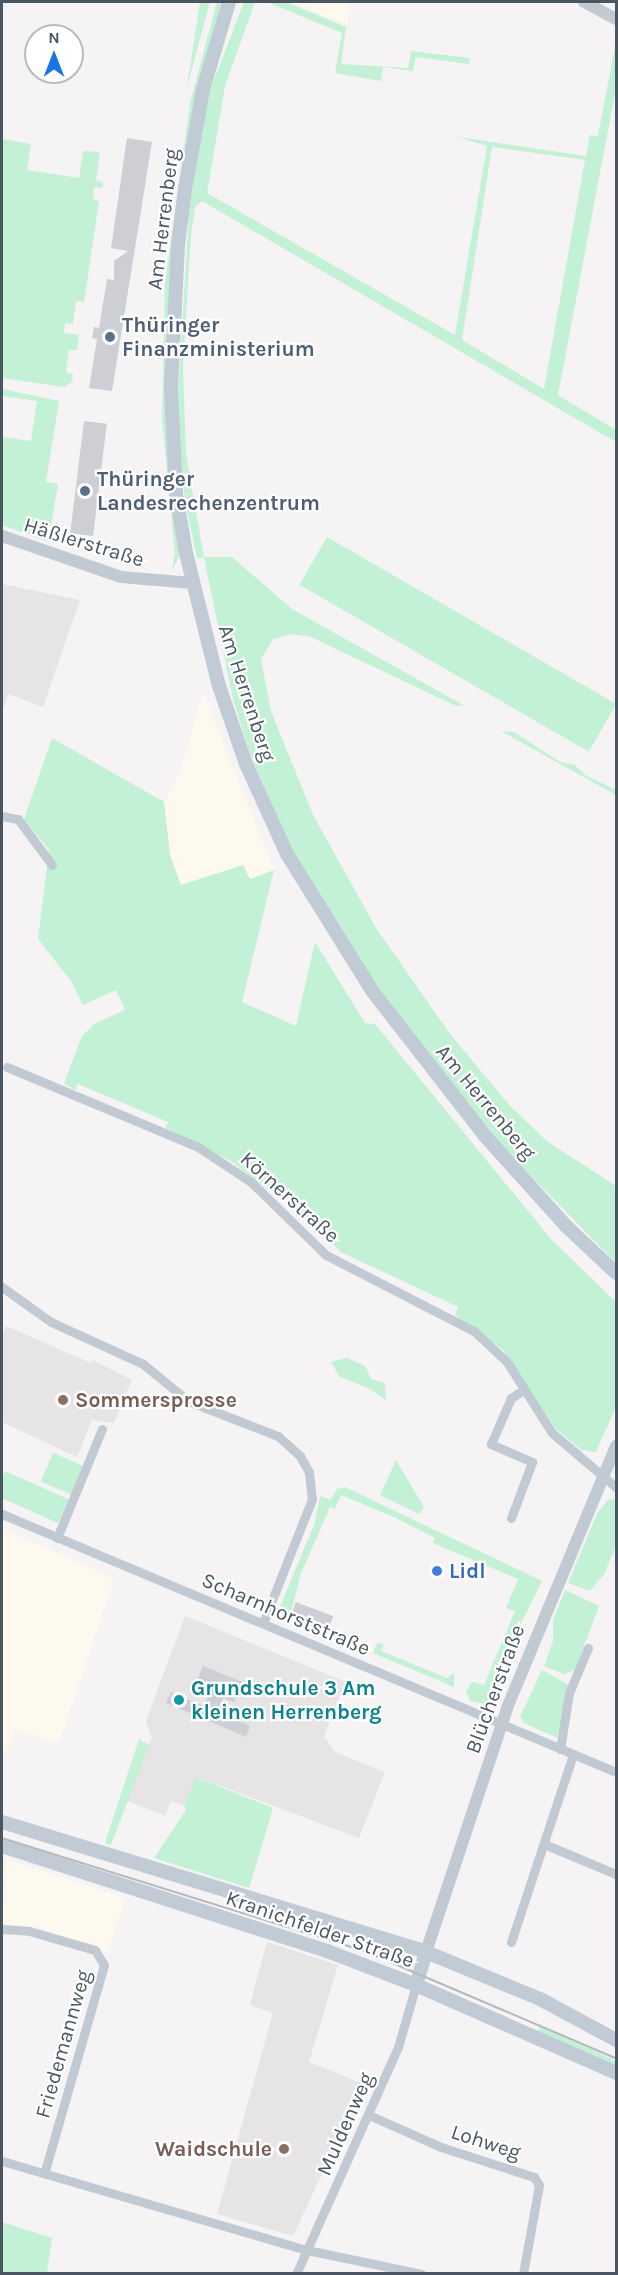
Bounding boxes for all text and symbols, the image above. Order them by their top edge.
north arrow [24,24,84,84]
text: N [48,28,60,47]
street label: Am Herrenberg [142,147,184,291]
place label: Thüringer Finanzministerium [122,312,315,362]
marker: Thüringer Finanzministerium [103,330,117,344]
place label: Thüringer Landesrechenzentrum [97,466,320,516]
marker: Thüringer Landesrechenzentrum [78,484,92,498]
street label: Häßlerstraße [21,512,147,572]
street label: Am Herrenberg [213,621,281,765]
street label: Am Herrenberg [431,1039,541,1165]
street label: Körnerstraße [235,1146,345,1248]
place label: Sommersprosse [75,1387,237,1413]
marker: Sommersprosse [56,1393,70,1407]
place label: Lidl [449,1558,486,1584]
marker: Lidl [430,1564,444,1578]
street label: Scharnhorststraße [198,1567,374,1661]
street label: Blücherstraße [460,1621,530,1757]
place label: Grundschule 3 Am kleinen Herrenberg [191,1675,381,1725]
marker: Grundschule 3 Am kleinen Herrenberg [172,1693,186,1707]
street label: Kranichfelder Straße [223,1885,417,1973]
street label: Friedemannweg [30,1967,96,2121]
street label: Muldenweg [311,2069,379,2179]
street label: Lohweg [448,2119,524,2165]
place label: Waidschule [155,2136,272,2162]
marker: Waidschule [277,2142,291,2156]

